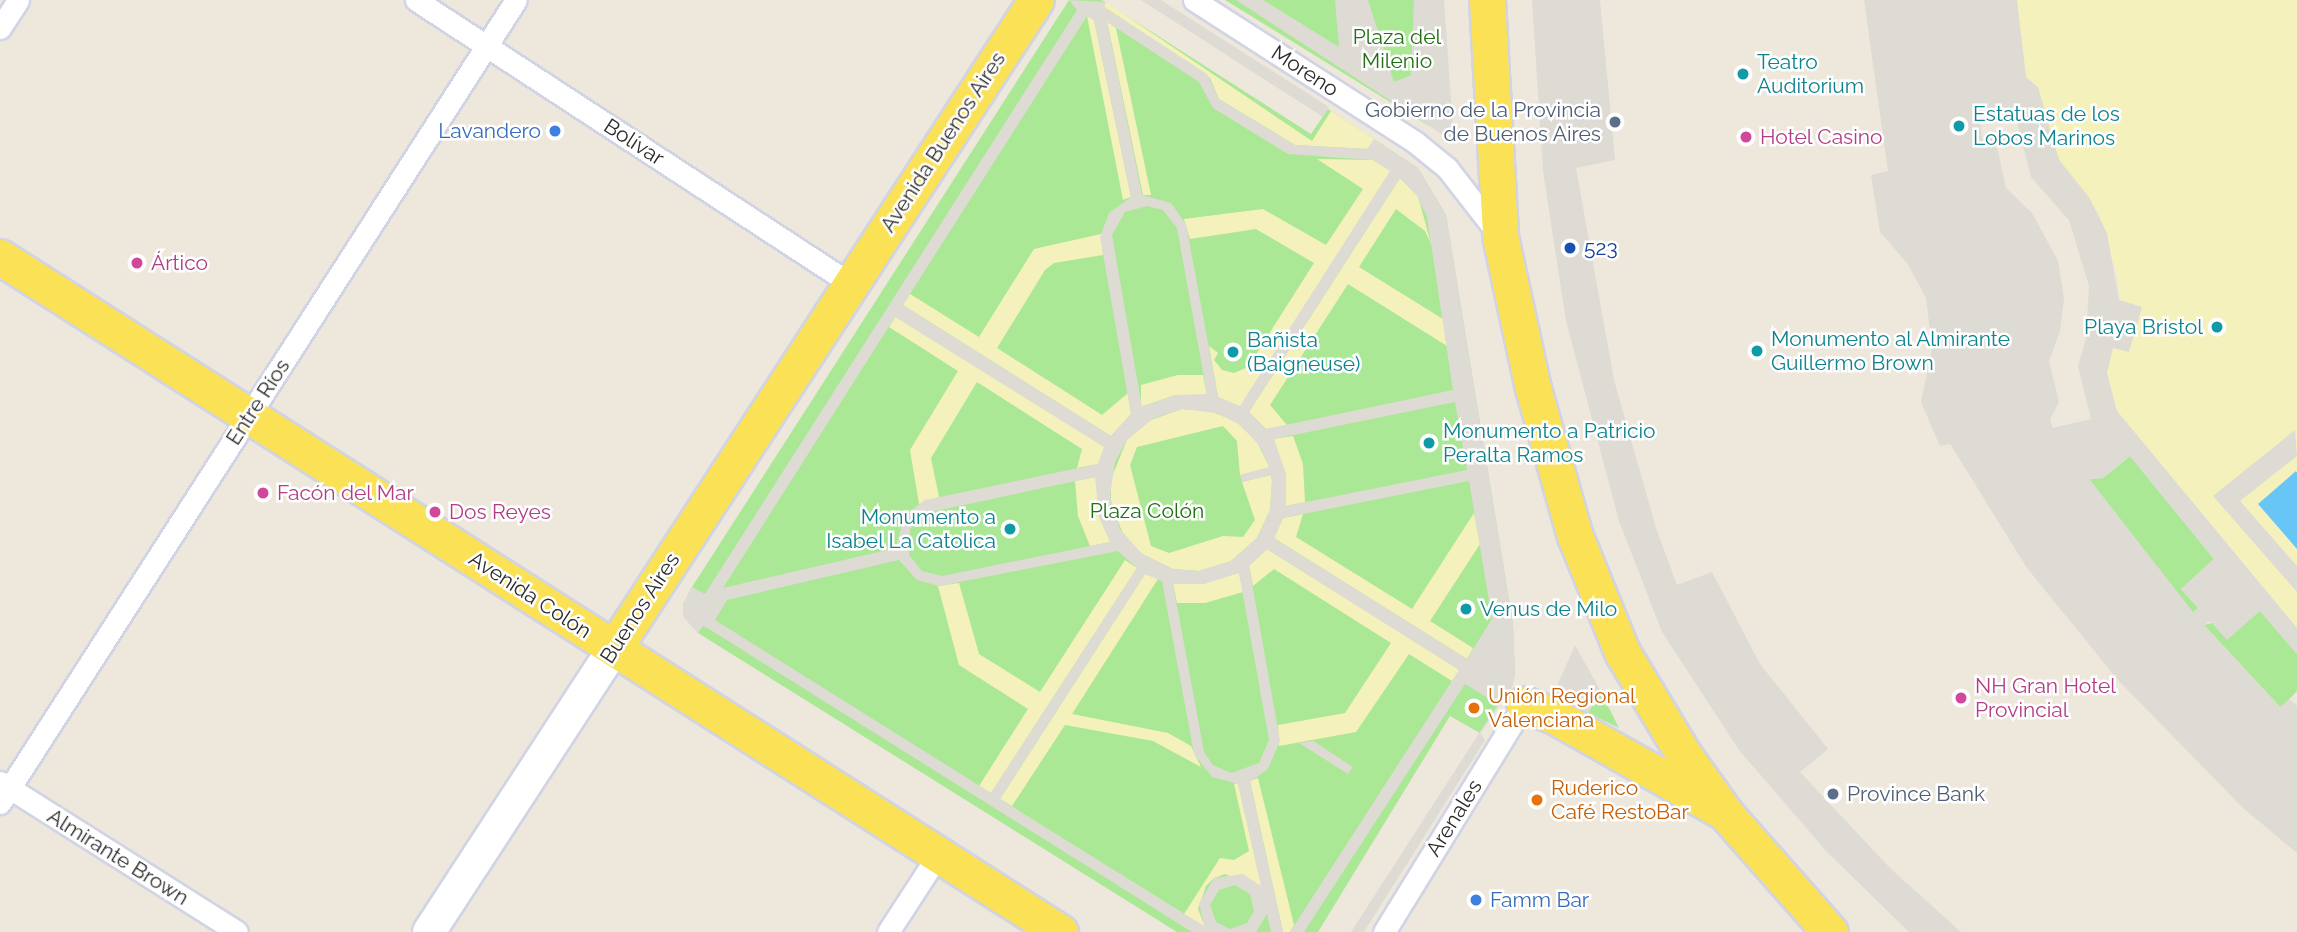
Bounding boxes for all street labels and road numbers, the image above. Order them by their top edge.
street label: Moreno [1267,40,1343,102]
street label: Avenida Buenos Aires [875,47,1011,237]
street label: Bolívar [599,113,669,171]
street label: Entre Ríos [221,354,295,450]
street label: Avenida Colón [464,546,596,644]
street label: Buenos Aires [595,548,685,668]
street label: Arenales [1421,775,1487,861]
street label: Almirante Brown [43,803,193,911]

